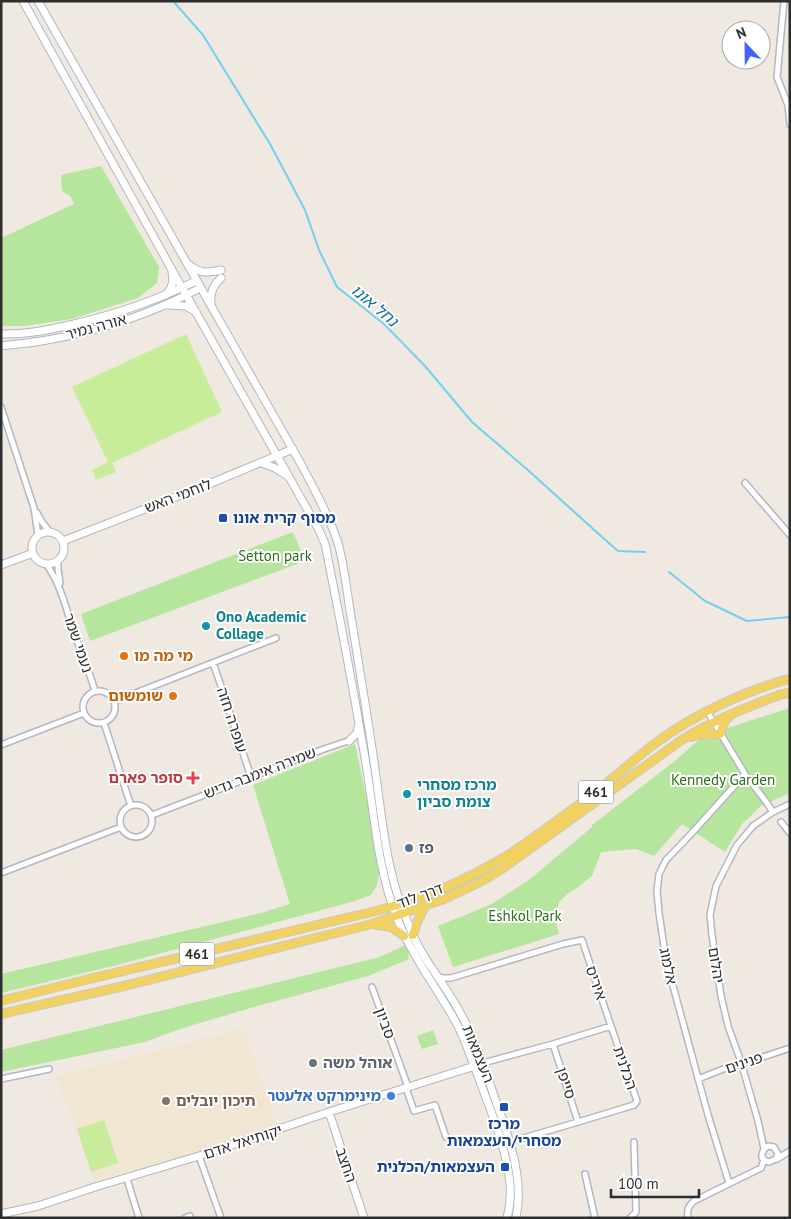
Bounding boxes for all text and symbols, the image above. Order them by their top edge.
north arrow [721,20,771,70]
text: N [733,23,749,43]
water label: נחל אונו [347,280,403,331]
street label: אורה נמיר [63,309,129,344]
street label: לוחמי האש [142,474,214,517]
place label: מסוף קרית אונו [233,508,336,527]
marker: מסוף קרית אונו [217,512,229,524]
park label: Setton park [238,546,313,565]
place label: Ono Academic Collage [216,607,307,643]
street label: נעמי שמר [59,611,97,675]
marker: Ono Academic Collage [200,620,212,632]
place label: מי מה מו [134,646,194,665]
marker: מי מה מו [118,650,130,662]
street label: עופרה חזה [213,685,252,755]
place label: שומשום [108,686,163,705]
marker: שומשום [167,690,179,702]
street label: שמירה אימבר גדיש [201,742,319,803]
place label: סופר פארם [108,768,183,787]
park label: Kennedy Garden [671,770,775,789]
marker: סופר פארם [187,772,199,784]
place label: מרכז מסחרי צומת סביון [417,775,497,811]
road number: 461 [578,780,614,804]
marker: מרכז מסחרי צומת סביון [401,788,413,800]
place label: פז [419,838,434,857]
marker: פז [403,842,415,854]
street label: דרך לוד [394,878,446,913]
park label: Eshkol Park [488,906,563,925]
road number: 461 [180,942,214,966]
street label: אלמוג [655,946,682,986]
street label: יהלום [704,946,729,984]
street label: איריס [582,963,611,1003]
street label: סביון [371,1004,400,1041]
street label: העצמאות [458,1022,499,1086]
street label: הכלנית [609,1044,642,1092]
street label: פנינים [723,1048,765,1078]
place label: אוהל משה [323,1053,392,1072]
marker: אוהל משה [307,1057,319,1069]
street label: סייפן [552,1065,580,1101]
place label: מינימרקט אלעטר [267,1086,381,1105]
marker: מינימרקט אלעטר [385,1090,397,1102]
place label: תיכון יובלים [176,1091,256,1110]
marker: תיכון יובלים [160,1095,172,1107]
marker: מרכז מסחרי/העצמאות [498,1101,510,1113]
place label: מרכז מסחרי/העצמאות [447,1114,562,1150]
street label: יקותיאל אדם [201,1120,285,1163]
street label: החצב [332,1145,361,1185]
place label: העצמאות/הכלנית [377,1157,495,1176]
marker: העצמאות/הכלנית [499,1161,511,1173]
scale bar [611,1166,698,1198]
text: 100 m [618,1174,659,1193]

